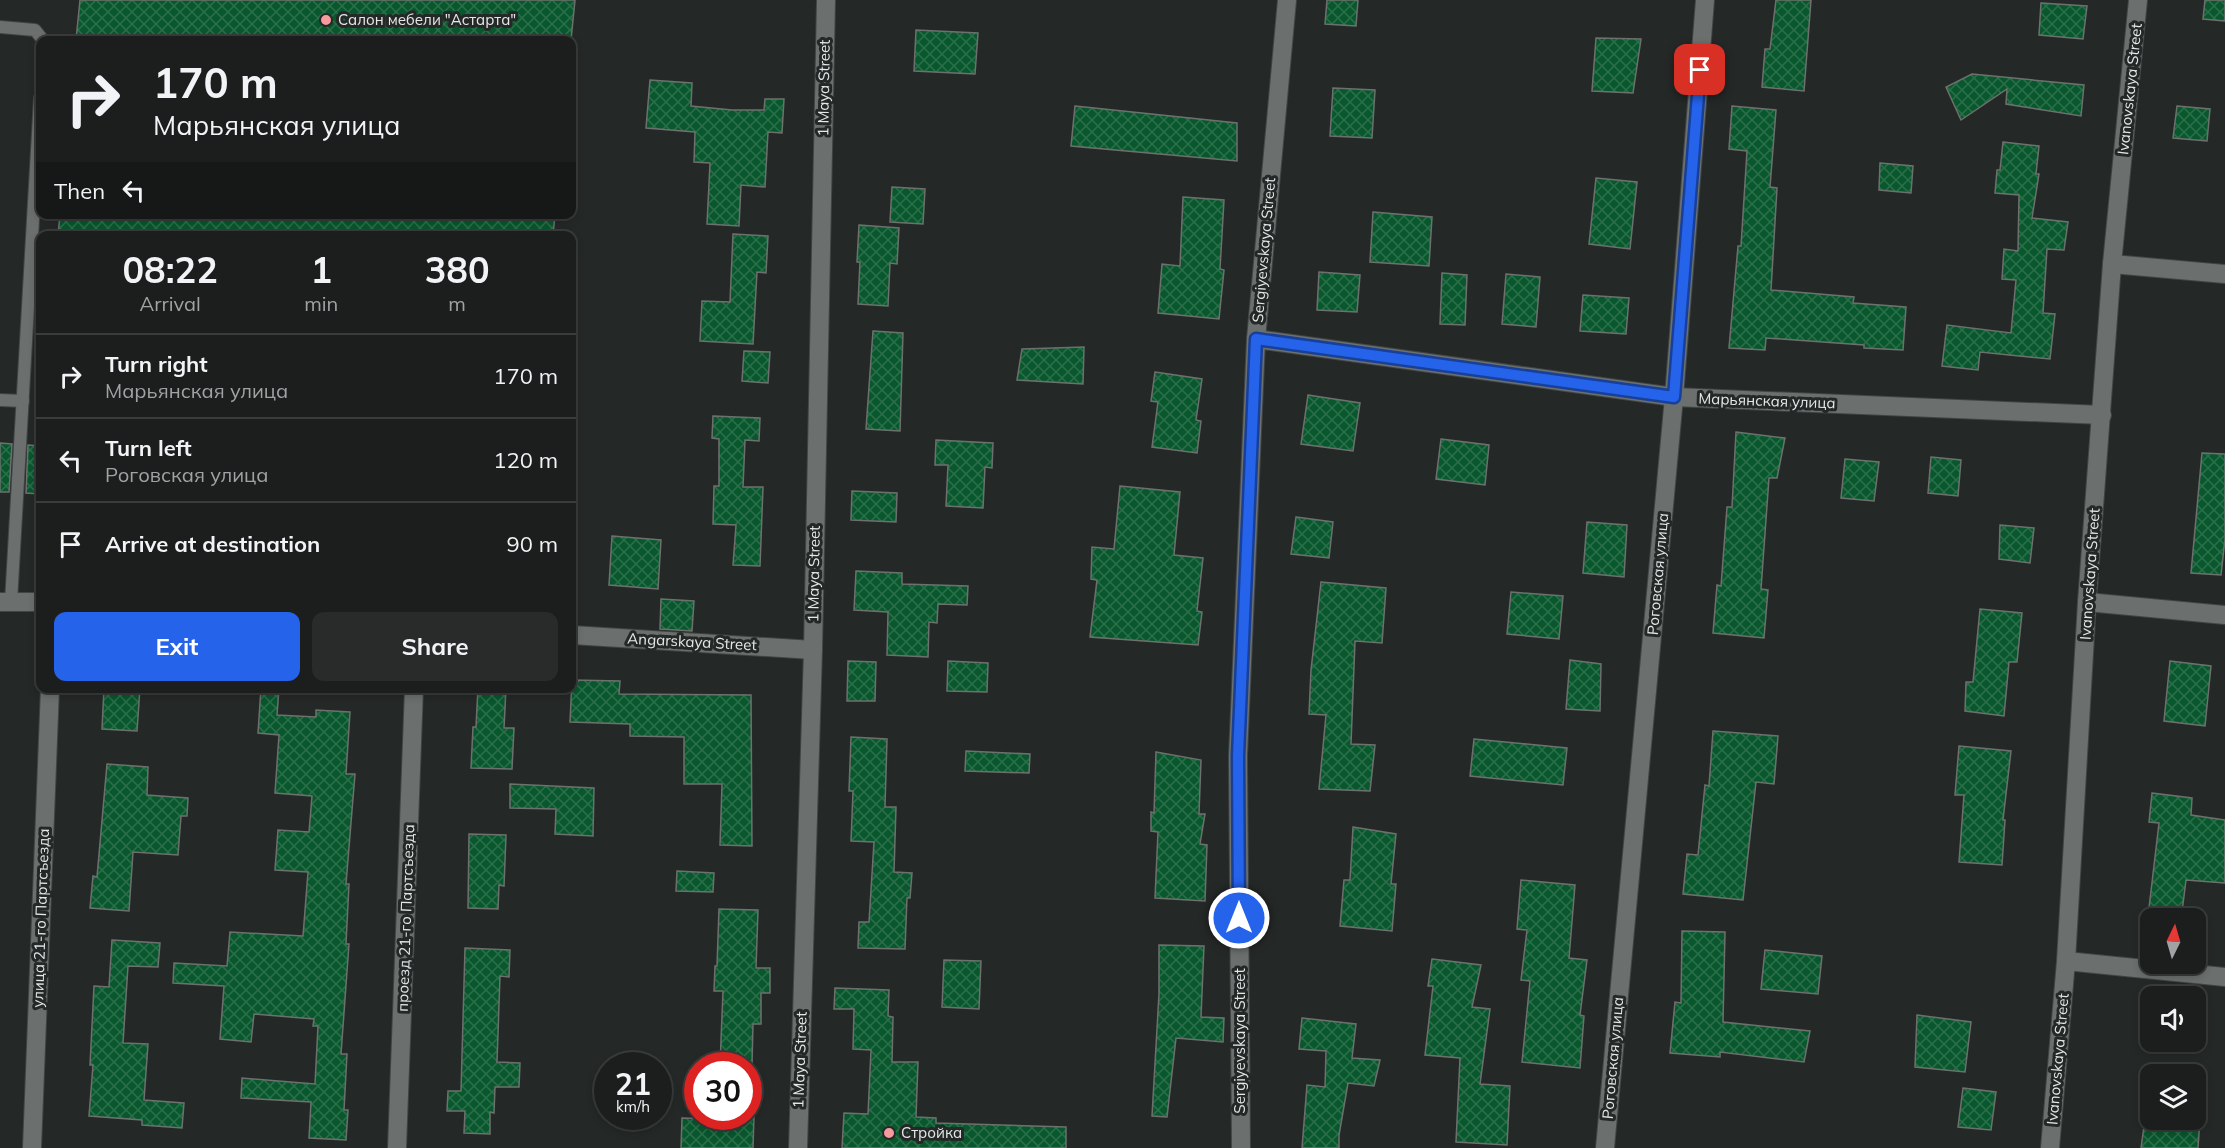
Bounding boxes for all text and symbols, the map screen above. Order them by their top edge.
place label: Салон мебели "Астарта" [338,10,516,29]
marker: Салон мебели "Астарта" [319,13,333,27]
street label: Ivanovskaya Street [2113,22,2146,156]
street label: 1 Maya Street [813,39,834,137]
pin [1674,44,1725,95]
icon: arrive [1683,53,1716,86]
text: 170 m [153,56,278,109]
icon: right [54,60,132,138]
text: Марьянская улица [153,108,400,142]
icon: left [117,174,150,207]
text: Then [54,177,105,205]
street label: Sergiyevskaya Street [1248,177,1279,323]
text: 08:22 [122,247,218,292]
text: 1 [310,247,332,292]
text: 380 [425,247,490,292]
text: Arrival [140,291,201,316]
text: min [304,291,338,316]
text: m [448,291,466,316]
text: Turn right [105,350,208,378]
icon: right [54,360,87,393]
text: 170 m [493,362,558,390]
text: Марьянская улица [105,378,288,403]
street label: Марьянская улица [1698,389,1836,412]
text: Turn left [105,434,192,462]
icon: left [54,444,87,477]
text: 120 m [493,446,558,474]
text: Роговская улица [105,462,269,487]
street label: Ivanovskaya Street [2075,507,2104,640]
street label: Роговская улица [1643,512,1672,636]
street label: 1 Maya Street [803,525,824,623]
icon: arrive [54,528,87,561]
text: Arrive at destination [105,530,320,558]
text: 90 m [507,530,558,558]
button: Exit [54,612,300,681]
button: Share [312,612,558,681]
street label: Angarskaya Street [627,629,757,654]
street label: проезд 21-го Партсъезда [393,824,418,1012]
street label: улица 21-го Партсъезда [28,828,53,1008]
position arrow [1207,886,1271,950]
north arrow [2140,908,2206,974]
map controls [2140,908,2206,1130]
street label: Sergiyevskaya Street [1230,968,1249,1114]
button: sound [2140,986,2206,1052]
street label: Ivanovskaya Street [2042,992,2073,1126]
street label: Роговская улица [1598,996,1627,1120]
street label: 1 Maya Street [788,1011,811,1109]
speed limit sign: 30 [684,1052,762,1130]
button: layers [2140,1064,2206,1130]
text: 21 [615,1065,651,1103]
text: km/h [616,1097,650,1116]
place label: Стройка [901,1123,962,1142]
marker: Стройка [882,1126,896,1140]

